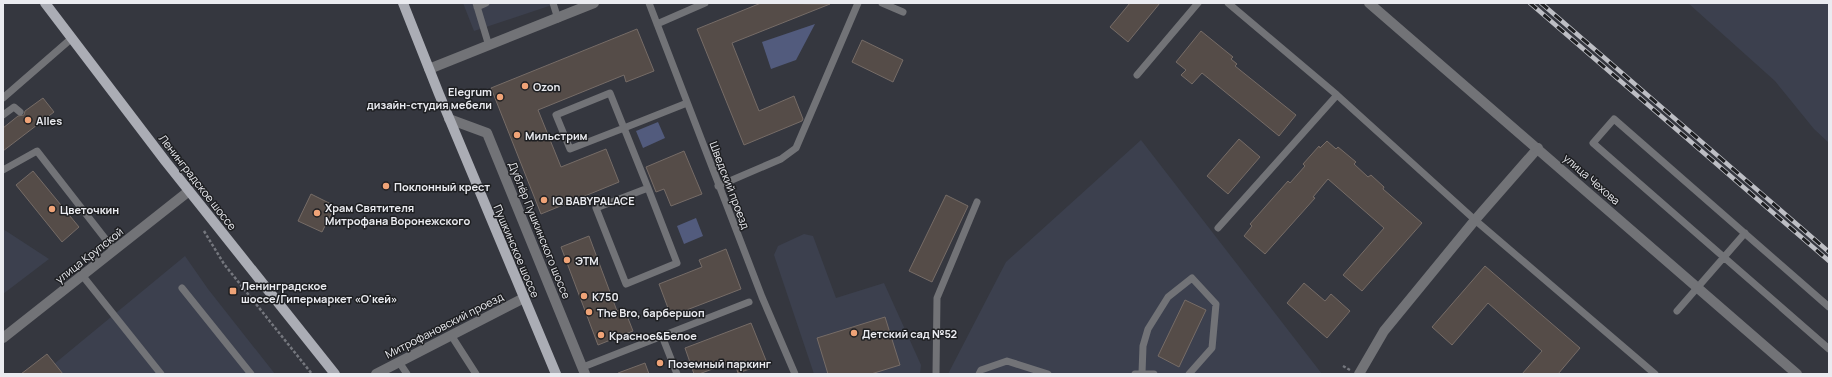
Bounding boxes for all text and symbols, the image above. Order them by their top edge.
place label: Ozon [533,79,560,94]
marker: Ozon [520,81,530,91]
place label: Elegrum дизайн-студия мебели [367,84,492,112]
marker: Elegrum дизайн-студия мебели [495,92,505,102]
place label: Alles [36,113,62,128]
marker: Alles [23,115,33,125]
place label: Мильстрим [525,128,588,143]
marker: Мильстрим [512,130,522,140]
street label: Ленинградское шоссе [156,131,240,233]
street label: Шведский проезд [706,139,754,231]
street label: улица Чехова [1560,150,1624,208]
street label: Дублёр Пушкинского шоссе [506,159,575,301]
place label: Поклонный крест [394,179,490,194]
marker: Поклонный крест [381,181,391,191]
place label: IQ BABYPALACE [552,193,635,208]
marker: IQ BABYPALACE [539,195,549,205]
place label: Храм Святителя Митрофана Воронежского [325,200,470,228]
place label: Цветочкин [60,202,119,217]
street label: Пушкинское шоссе [491,202,544,300]
marker: Цветочкин [47,204,57,214]
marker: Храм Святителя Митрофана Воронежского [312,208,322,218]
street label: улица Крупской [52,224,126,286]
place label: ЭТМ [575,253,599,268]
marker: ЭТМ [562,255,572,265]
place label: Ленинградское шоссе/Гипермаркет «О'кей» [241,278,397,306]
marker: Ленинградское шоссе/Гипермаркет «О'кей» [228,286,238,296]
street label: Митрофановский проезд [382,288,506,361]
place label: К750 [592,289,619,304]
marker: К750 [579,291,589,301]
place label: The Bro, барбершоп [597,305,705,320]
marker: The Bro, барбершоп [584,307,594,317]
place label: Детский сад №52 [862,326,957,341]
place label: Красное&Белое [609,328,697,343]
marker: Детский сад №52 [849,328,859,338]
marker: Красное&Белое [596,330,606,340]
place label: Поземный паркинг [668,356,771,371]
marker: Поземный паркинг [655,358,665,368]

